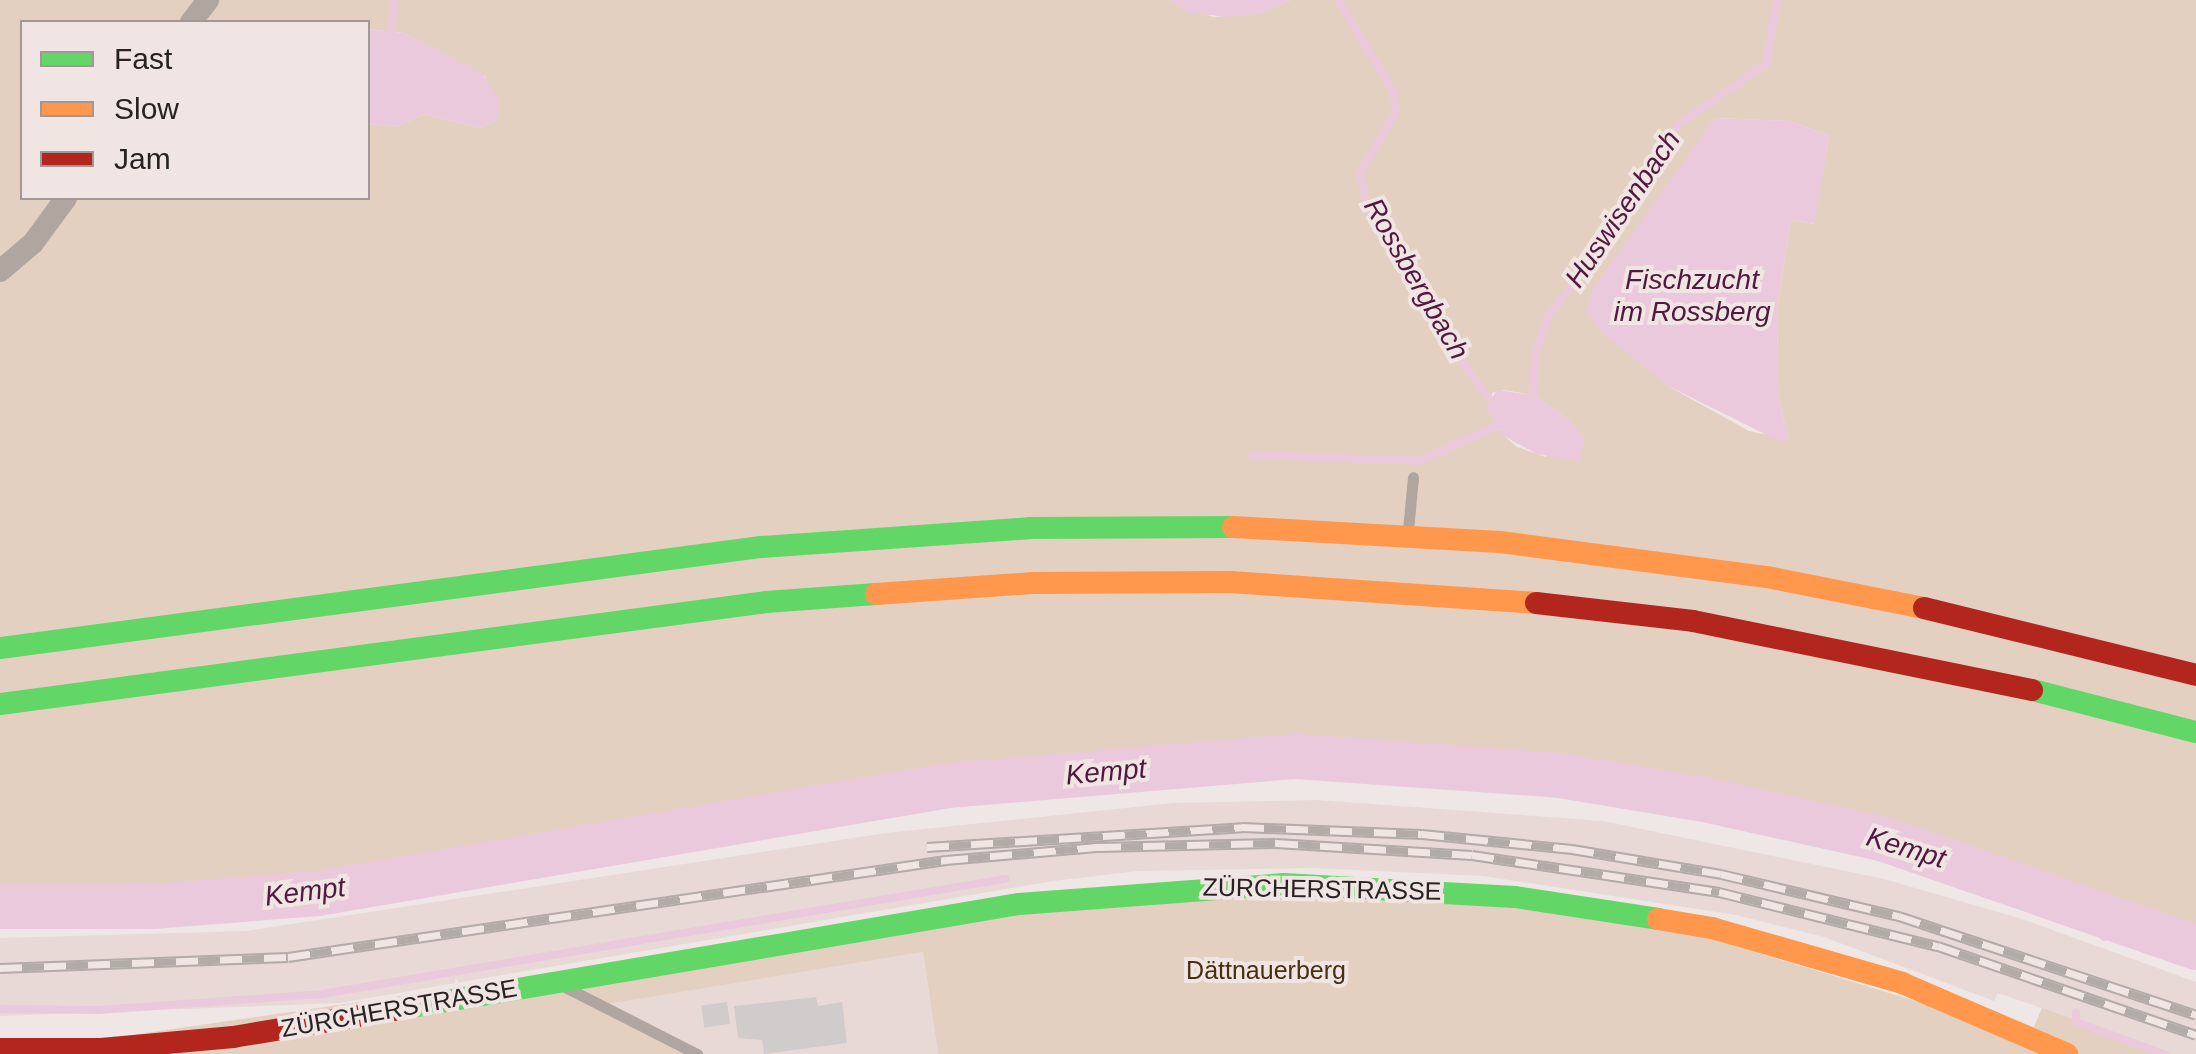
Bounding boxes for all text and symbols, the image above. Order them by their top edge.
legend [20,20,370,200]
text: Fast [114,42,172,75]
text: Slow [114,92,179,125]
water label: Huswisenbach [1558,124,1688,294]
text: Jam [114,142,171,175]
water label: Rossbergbach [1356,192,1476,366]
water label: Fischzucht im Rossberg [1613,263,1771,329]
water label: Kempt [1064,752,1148,792]
water label: Kempt [1862,820,1950,876]
water label: Kempt [263,870,347,914]
street label: ZÜRCHERSTRASSE [1202,872,1442,906]
park label: Dättnauerberg [1186,955,1346,985]
street label: ZÜRCHERSTRASSE [279,972,519,1044]

